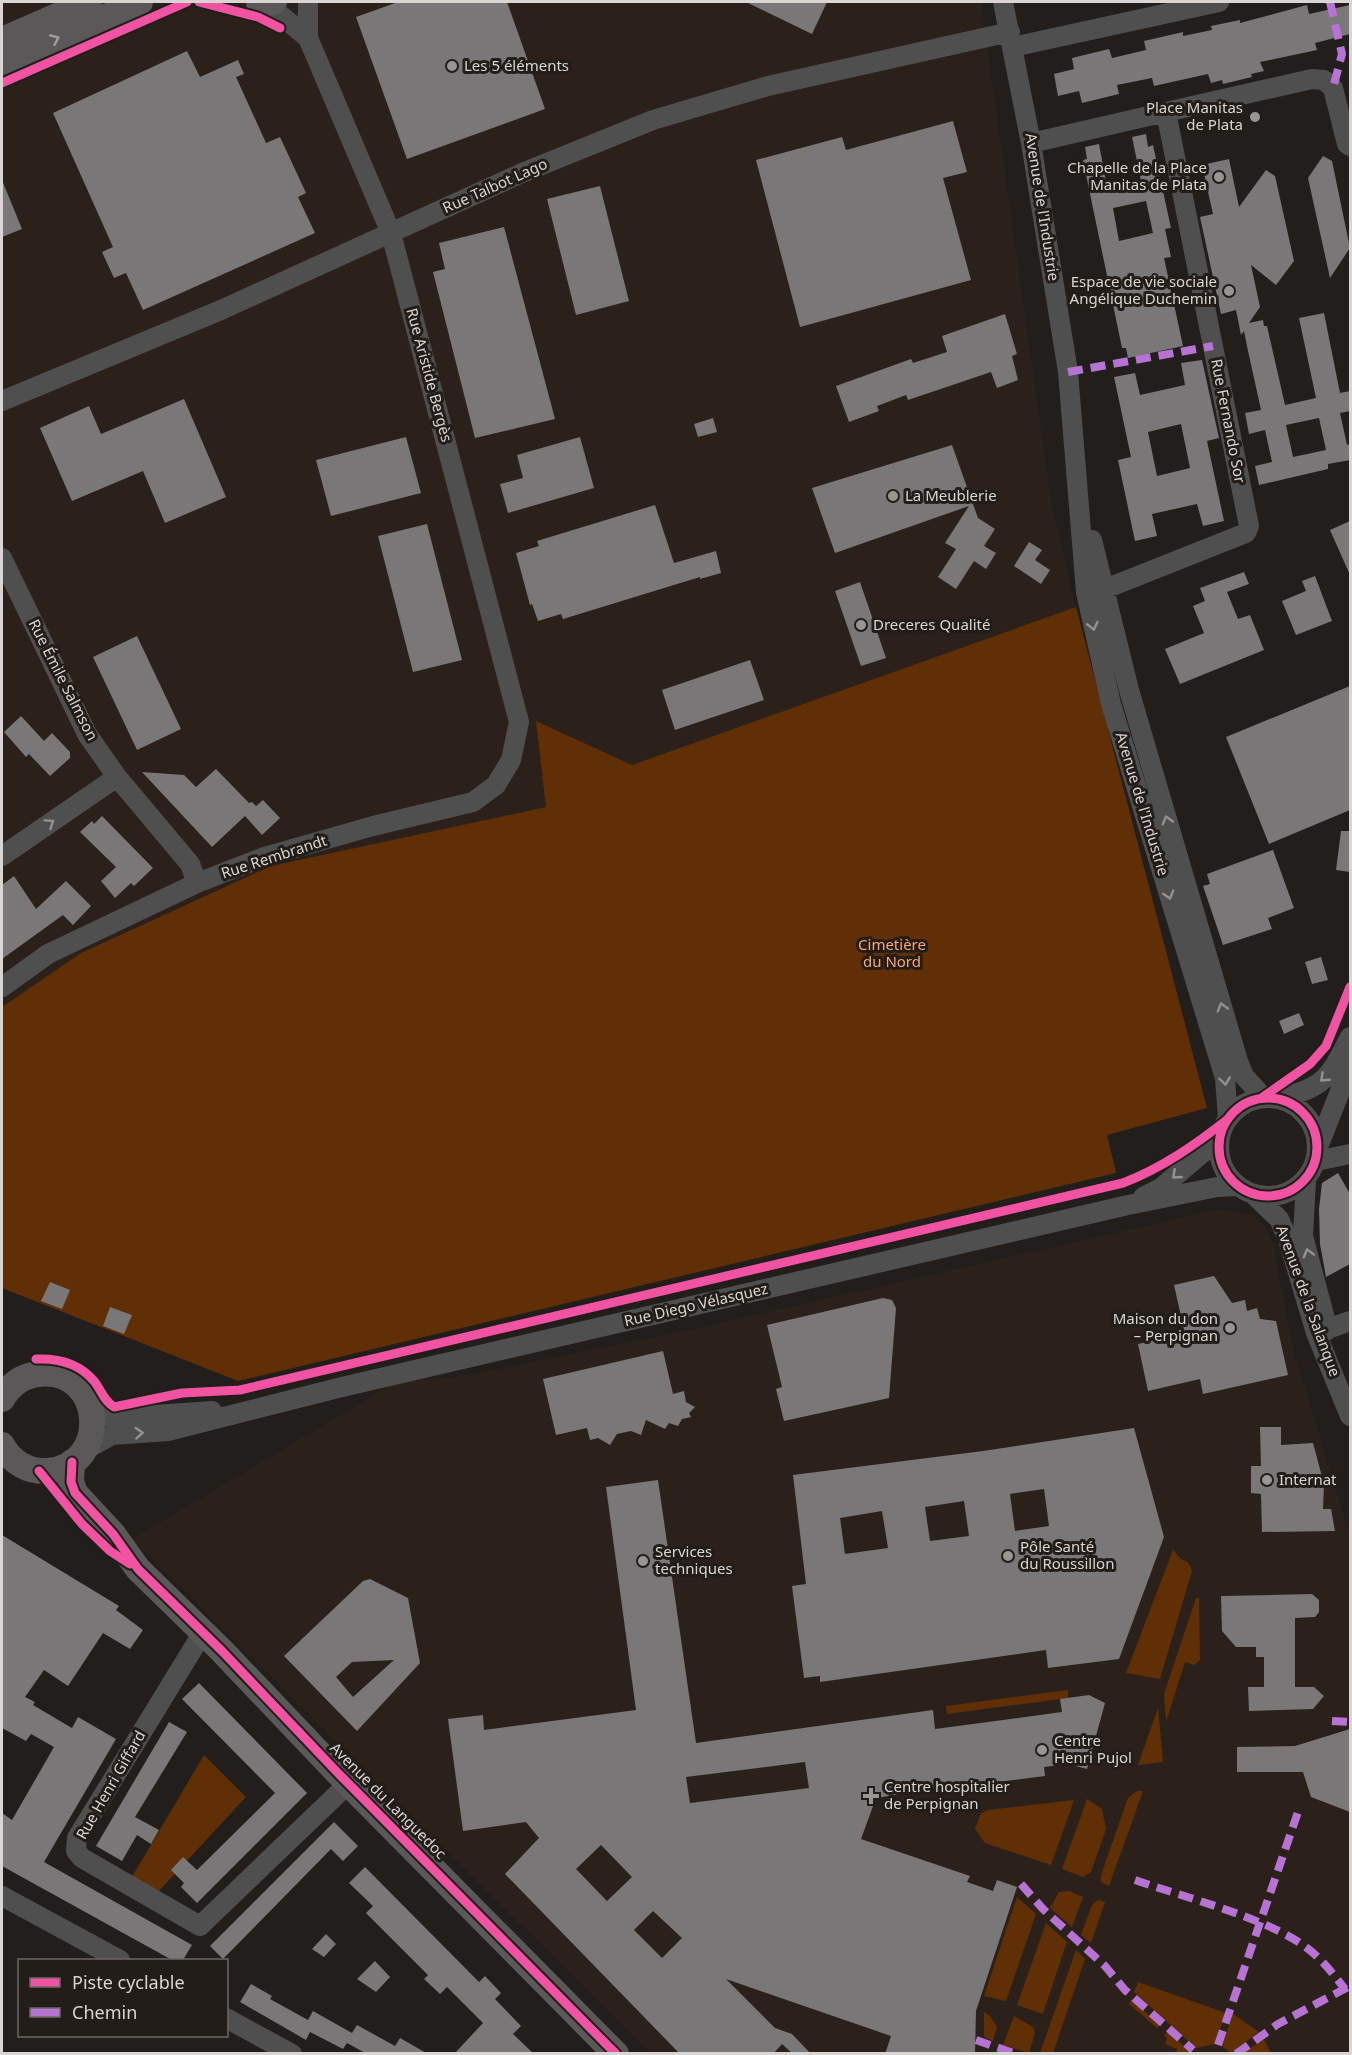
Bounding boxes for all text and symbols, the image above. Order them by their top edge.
one-way arrow [49,34,60,46]
place label: Les 5 éléments [464,55,569,75]
marker: Les 5 éléments [445,59,459,73]
place label: Place Manitas de Plata [1146,97,1243,134]
marker: Place Manitas de Plata [1248,110,1262,124]
street label: Avenue de l'Industrie [1021,132,1065,282]
street label: Rue Talbot Lago [439,153,550,217]
place label: Chapelle de la Place Manitas de Plata [1067,157,1207,194]
marker: Chapelle de la Place Manitas de Plata [1212,170,1226,184]
place label: Espace de vie sociale Angélique Duchemin [1070,271,1217,308]
marker: Espace de vie sociale Angélique Duchemin [1222,284,1236,298]
street label: Rue Aristide Bergès [402,306,457,444]
street label: Rue Fernando Sor [1207,357,1251,485]
place label: La Meublerie [905,485,997,505]
marker: La Meublerie [886,489,900,503]
place label: Dreceres Qualité [873,614,990,634]
street label: Rue Émile Salmson [25,616,103,744]
marker: Dreceres Qualité [854,618,868,632]
one-way arrow [1086,621,1099,631]
street label: Avenue de l'Industrie [1112,729,1174,878]
one-way arrow [1162,815,1174,826]
one-way arrow [43,819,54,830]
street label: Rue Rembrandt [218,829,330,883]
one-way arrow [1162,889,1174,900]
park label: Cimetière du Nord [858,934,926,971]
one-way arrow [1217,1002,1229,1013]
one-way arrow [1321,1071,1332,1082]
one-way arrow [1218,1077,1230,1086]
one-way arrow [1172,1168,1183,1179]
street label: Avenue de la Salanque [1272,1222,1346,1379]
one-way arrow [1303,1248,1315,1259]
street label: Rue Diego Vélasquez [622,1278,770,1330]
place label: Maison du don – Perpignan [1113,1308,1218,1345]
marker: Maison du don – Perpignan [1223,1321,1237,1335]
one-way arrow [135,1427,144,1440]
place label: Internat [1279,1469,1337,1489]
marker: Internat [1260,1473,1274,1487]
place label: Pôle Santé du Roussillon [1020,1536,1114,1573]
place label: Services techniques [655,1541,733,1578]
marker: Pôle Santé du Roussillon [1001,1549,1015,1563]
marker: Services techniques [636,1554,650,1568]
street label: Rue Henri Giffard [71,1726,149,1843]
place label: Centre Henri Pujol [1054,1730,1132,1767]
street label: Avenue du Languedoc [326,1738,451,1863]
marker: Centre Henri Pujol [1035,1743,1049,1757]
place label: Centre hospitalier de Perpignan [884,1776,1010,1813]
marker: Centre hospitalier de Perpignan [862,1787,880,1805]
legend [18,1959,228,2037]
text: Piste cyclable [72,1970,185,1994]
text: Chemin [72,2000,137,2024]

